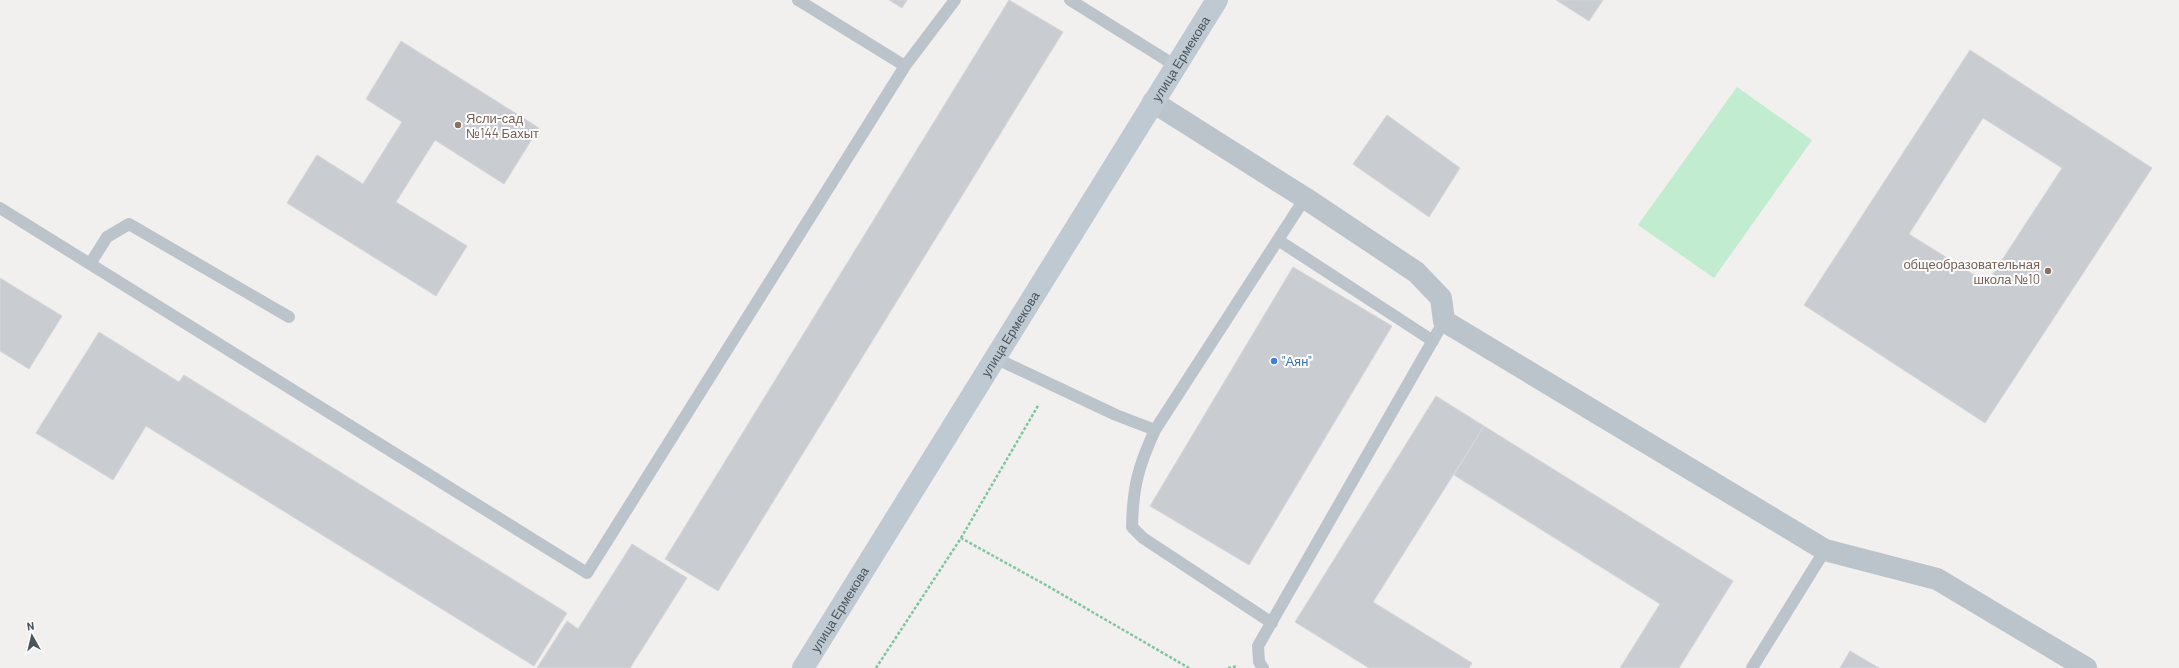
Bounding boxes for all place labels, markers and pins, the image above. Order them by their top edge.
place label: Ясли-сад №144 Бахыт [466,110,539,141]
marker: Ясли-сад №144 Бахыт [453,120,463,130]
place label: общеобразовательная школа №10 [1903,256,2040,287]
marker: общеобразовательная школа №10 [2043,266,2053,276]
place label: "Аян" [1282,353,1312,369]
marker: "Аян" [1269,356,1279,366]

